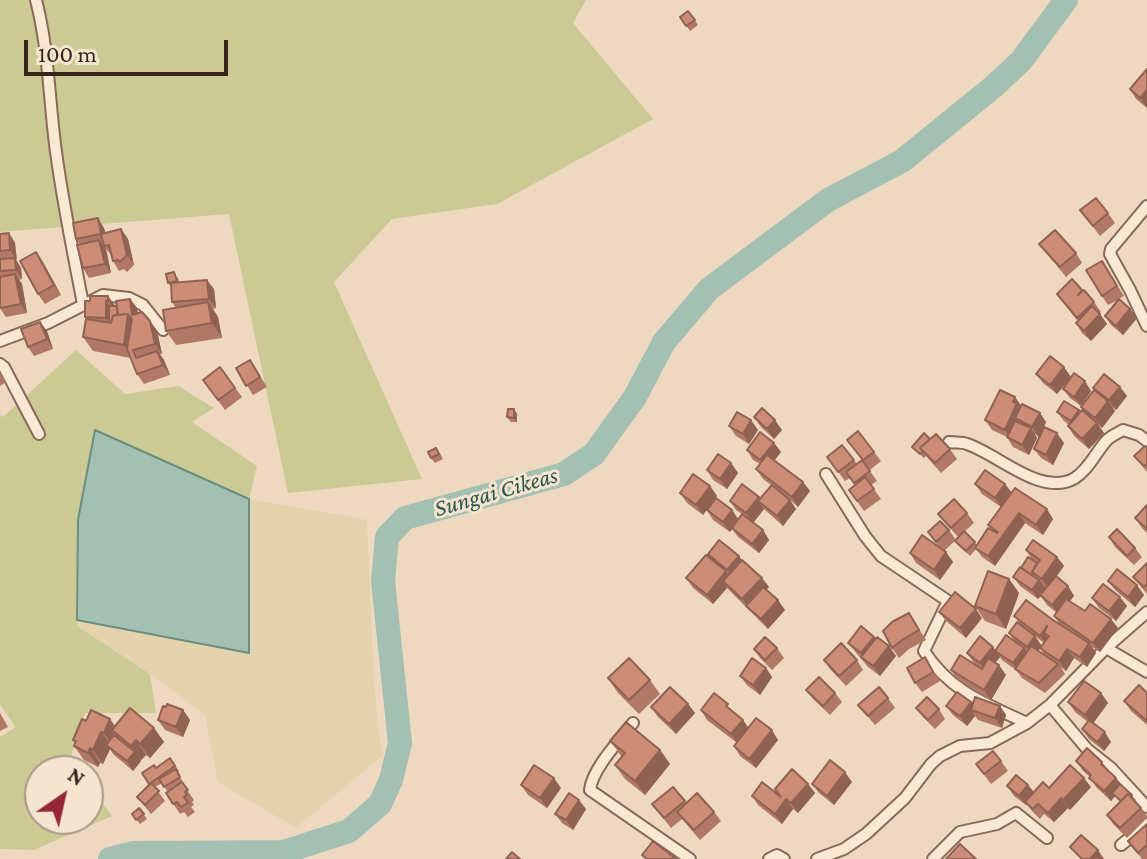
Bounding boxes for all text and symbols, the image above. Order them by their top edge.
scale bar [28,24,232,74]
text: 100 m [38,40,97,67]
water label: Sungai Cikeas [431,461,561,523]
north arrow [24,755,104,835]
text: N [63,762,90,791]

